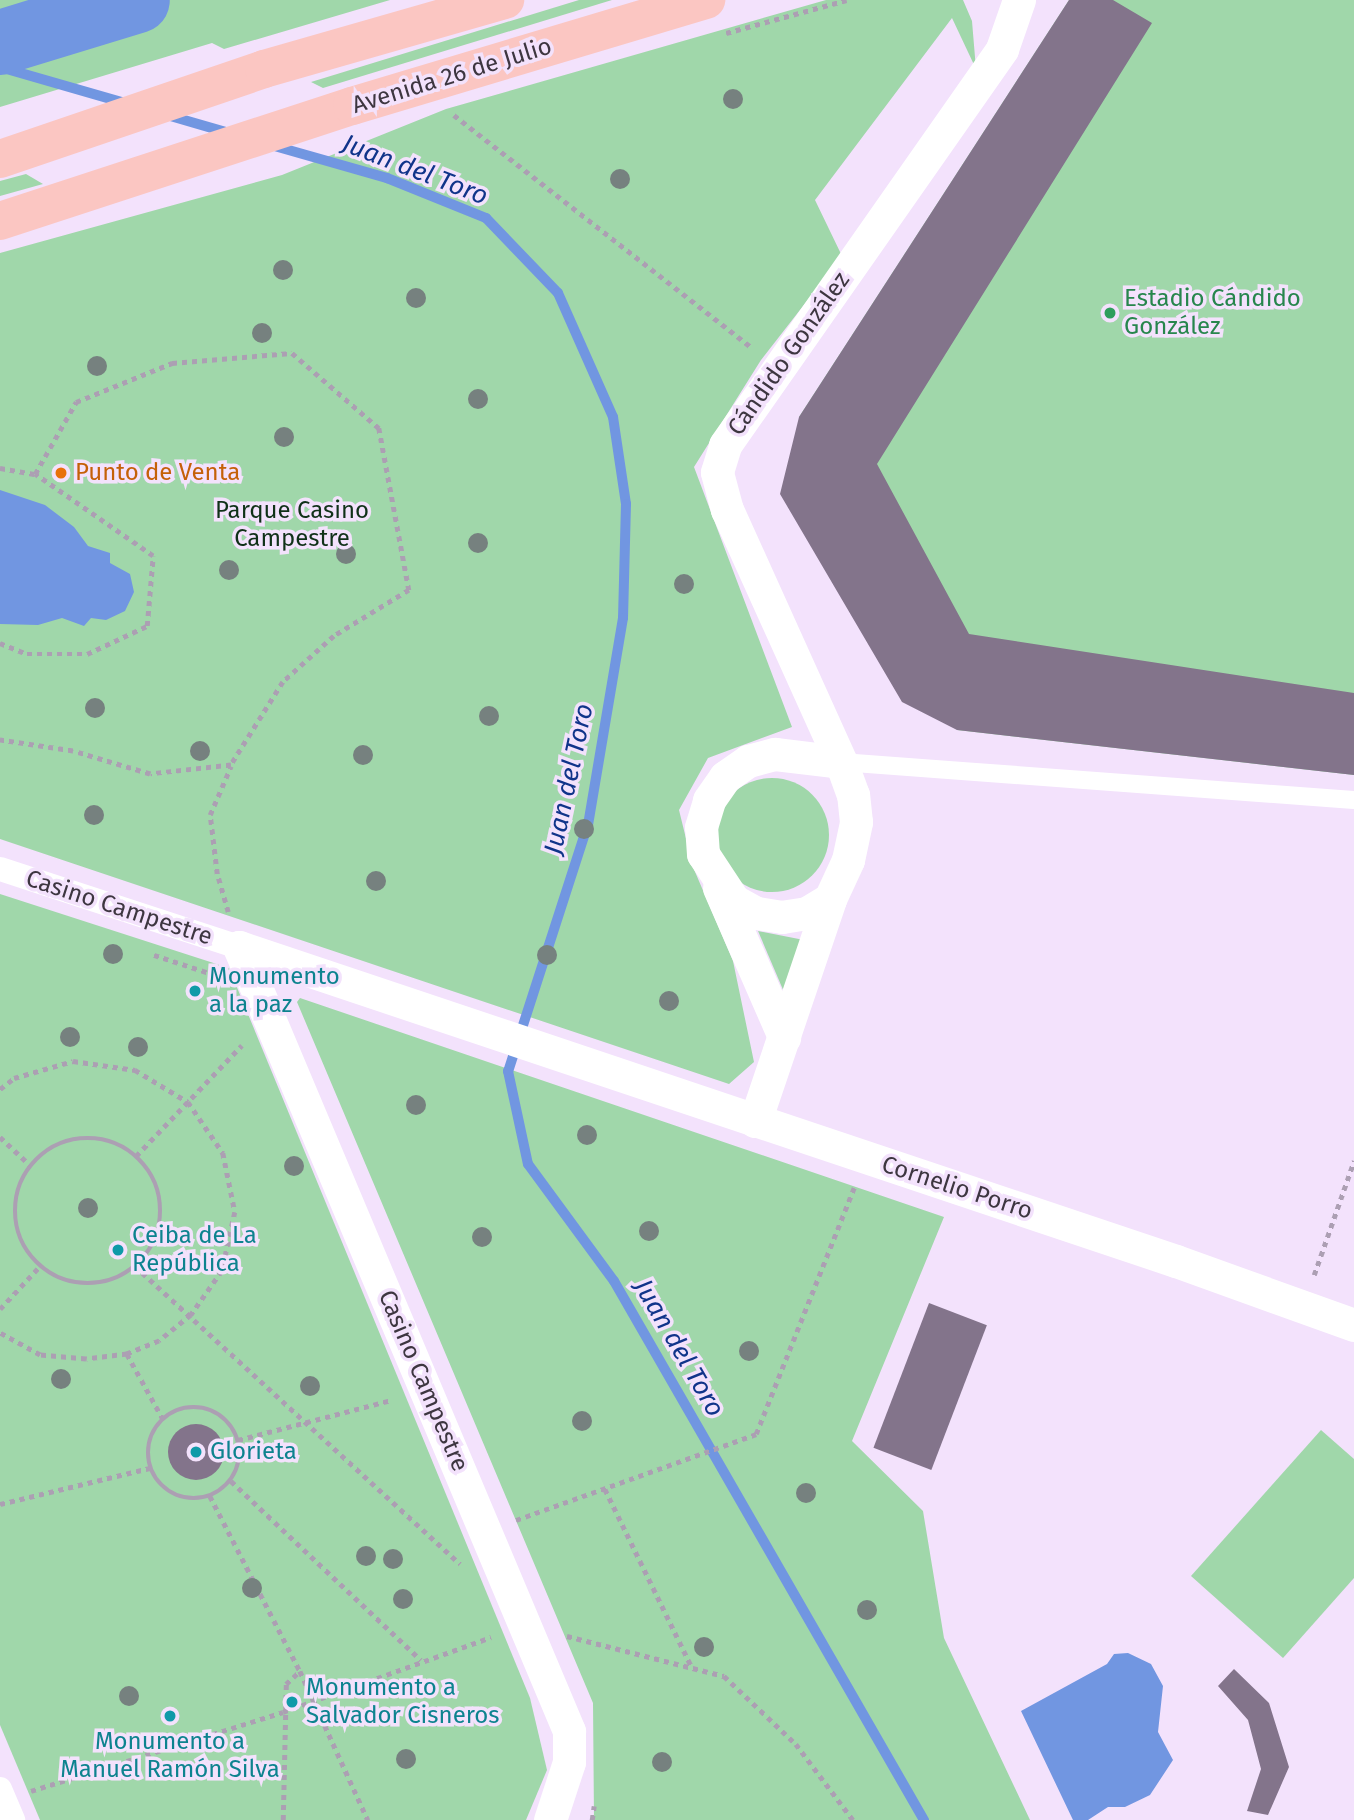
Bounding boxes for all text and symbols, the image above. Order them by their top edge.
street label: Avenida 26 de Julio [349,32,555,120]
water label: Juan del Toro [338,128,492,212]
street label: Cándido González [722,267,856,441]
place label: Estadio Cándido González [1124,285,1301,341]
marker: Estadio Cándido González [1102,305,1118,321]
place label: Punto de Venta [75,459,240,487]
marker: Punto de Venta [53,465,69,481]
park label: Parque Casino Campestre [215,497,369,553]
water label: Juan del Toro [538,701,600,857]
street label: Casino Campestre [22,864,216,952]
place label: Monumento a la paz [209,963,340,1019]
marker: Monumento a la paz [187,983,203,999]
street label: Cornelio Porro [878,1150,1036,1226]
place label: Ceiba de La República [132,1222,257,1278]
marker: Ceiba de La República [110,1242,126,1258]
water label: Juan del Toro [627,1274,731,1422]
street label: Casino Campestre [372,1286,474,1476]
place label: Glorieta [210,1438,297,1466]
marker: Glorieta [188,1444,204,1460]
place label: Monumento a Salvador Cisneros [306,1674,499,1730]
marker: Monumento a Salvador Cisneros [284,1694,300,1710]
marker: Monumento a Manuel Ramón Silva [162,1708,178,1724]
place label: Monumento a Manuel Ramón Silva [60,1728,280,1784]

